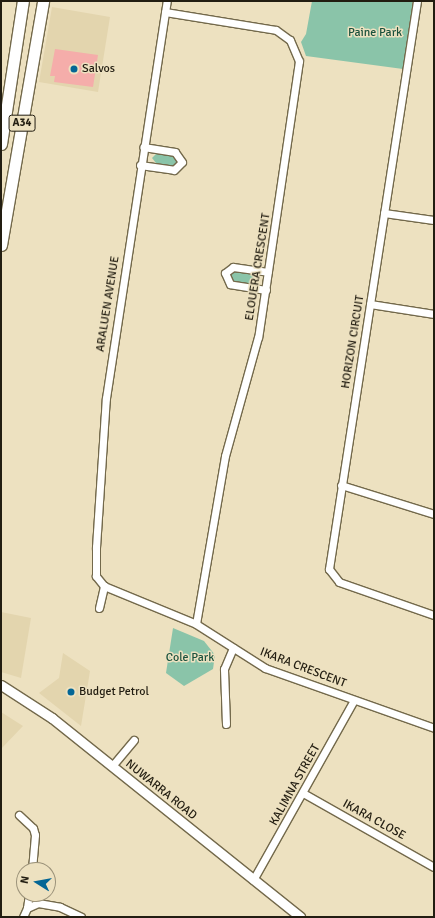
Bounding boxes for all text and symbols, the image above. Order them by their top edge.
park label: Paine Park [348,26,402,40]
place label: Salvos [82,62,115,76]
marker: Salvos [69,64,79,74]
road number: A34 [8,114,36,132]
street label: ELOUERA CRESCENT [242,212,274,322]
street label: ARALUEN AVENUE [93,255,123,353]
street label: HORIZON CIRCUIT [339,294,367,390]
street label: IKARA CRESCENT [258,645,348,691]
park label: Cole Park [166,651,214,665]
place label: Budget Petrol [79,685,149,699]
marker: Budget Petrol [66,687,76,697]
street label: KALIMNA STREET [267,742,323,828]
street label: NUWARRA ROAD [122,757,200,823]
street label: IKARA CLOSE [340,797,408,843]
north arrow [16,862,56,902]
text: N [18,875,32,885]

